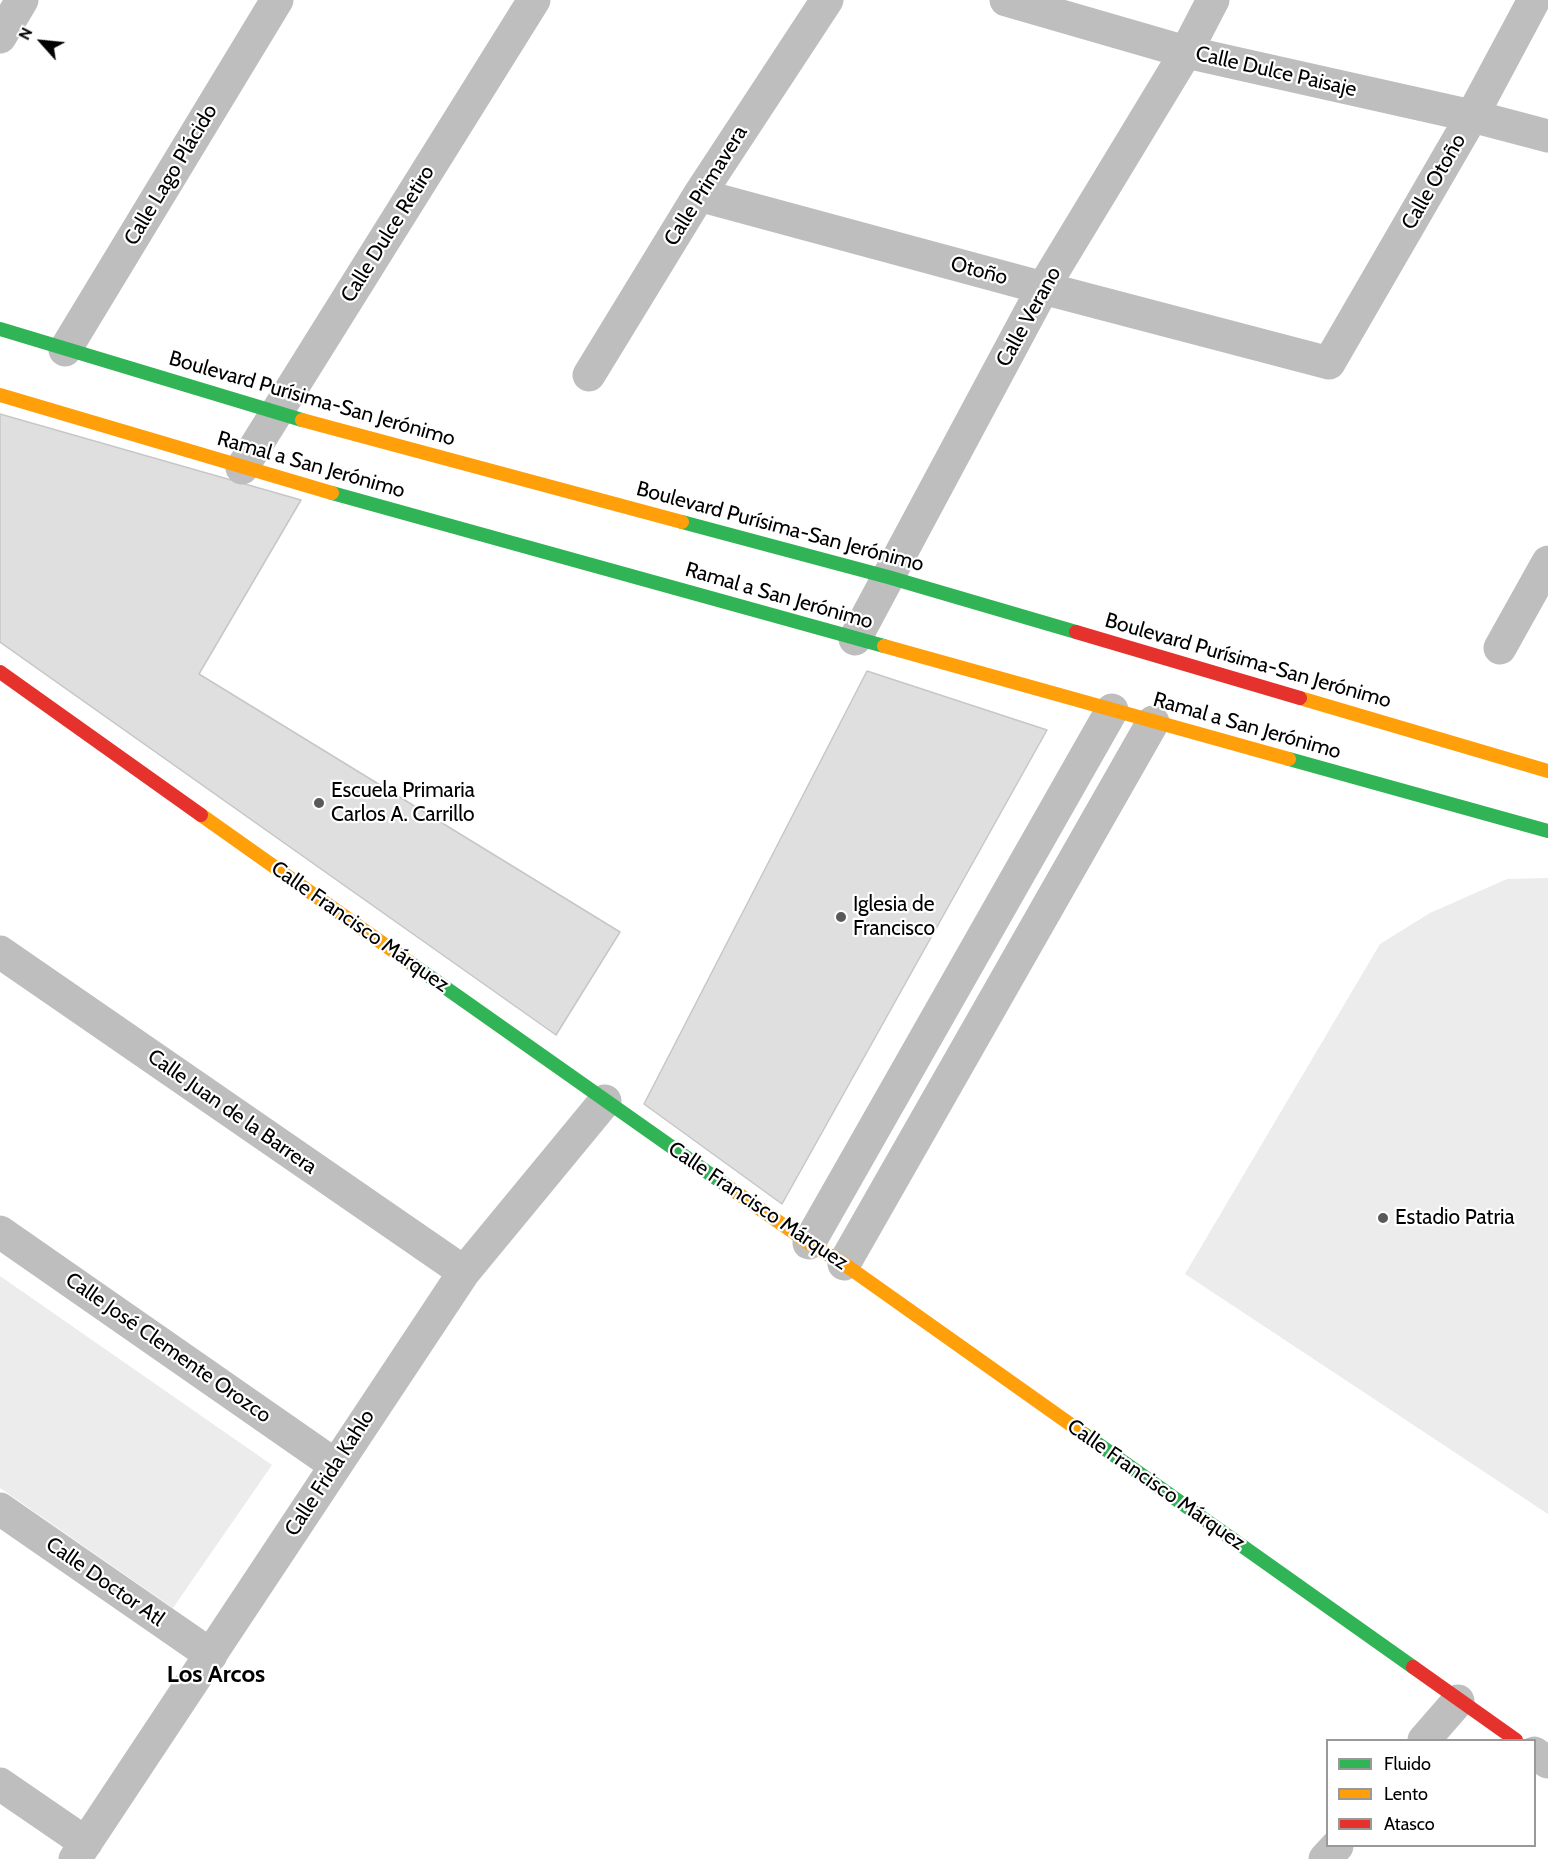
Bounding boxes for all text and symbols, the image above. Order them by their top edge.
north arrow [12,12,72,72]
text: N [14,24,37,43]
street label: Calle Dulce Paisaje [1193,41,1359,103]
street label: Calle Lago Plácido [119,100,223,250]
street label: Calle Primavera [659,121,753,251]
street label: Calle Otoño [1397,130,1471,234]
street label: Calle Dulce Retiro [336,161,440,307]
street label: Otoño [948,251,1010,291]
street label: Calle Verano [991,263,1067,371]
street label: Boulevard Purísima-San Jerónimo [166,346,458,452]
street label: Ramal a San Jerónimo [214,426,408,504]
street label: Boulevard Purísima-San Jerónimo [634,476,926,578]
street label: Ramal a San Jerónimo [682,557,876,635]
street label: Boulevard Purísima-San Jerónimo [1102,608,1394,714]
street label: Ramal a San Jerónimo [1150,687,1344,765]
place label: Escuela Primaria Carlos A. Carrillo [331,778,475,828]
marker: Escuela Primaria Carlos A. Carrillo [312,796,326,810]
street label: Calle Francisco Márquez [266,856,454,998]
place label: Iglesia de Francisco [853,892,935,942]
marker: Iglesia de Francisco [834,910,848,924]
street label: Calle Juan de la Barrera [143,1044,321,1180]
street label: Calle Francisco Márquez [663,1136,853,1276]
place label: Estadio Patria [1395,1205,1515,1231]
marker: Estadio Patria [1376,1211,1390,1225]
street label: Calle José Clemente Orozco [60,1267,276,1429]
street label: Calle Frida Kahlo [280,1405,380,1541]
street label: Calle Francisco Márquez [1062,1414,1250,1556]
street label: Calle Doctor Atl [41,1532,169,1632]
district label: Los Arcos [167,1661,265,1689]
legend [1326,1739,1536,1847]
text: Fluido [1384,1753,1431,1775]
text: Lento [1384,1783,1428,1805]
text: Atasco [1384,1813,1435,1835]

